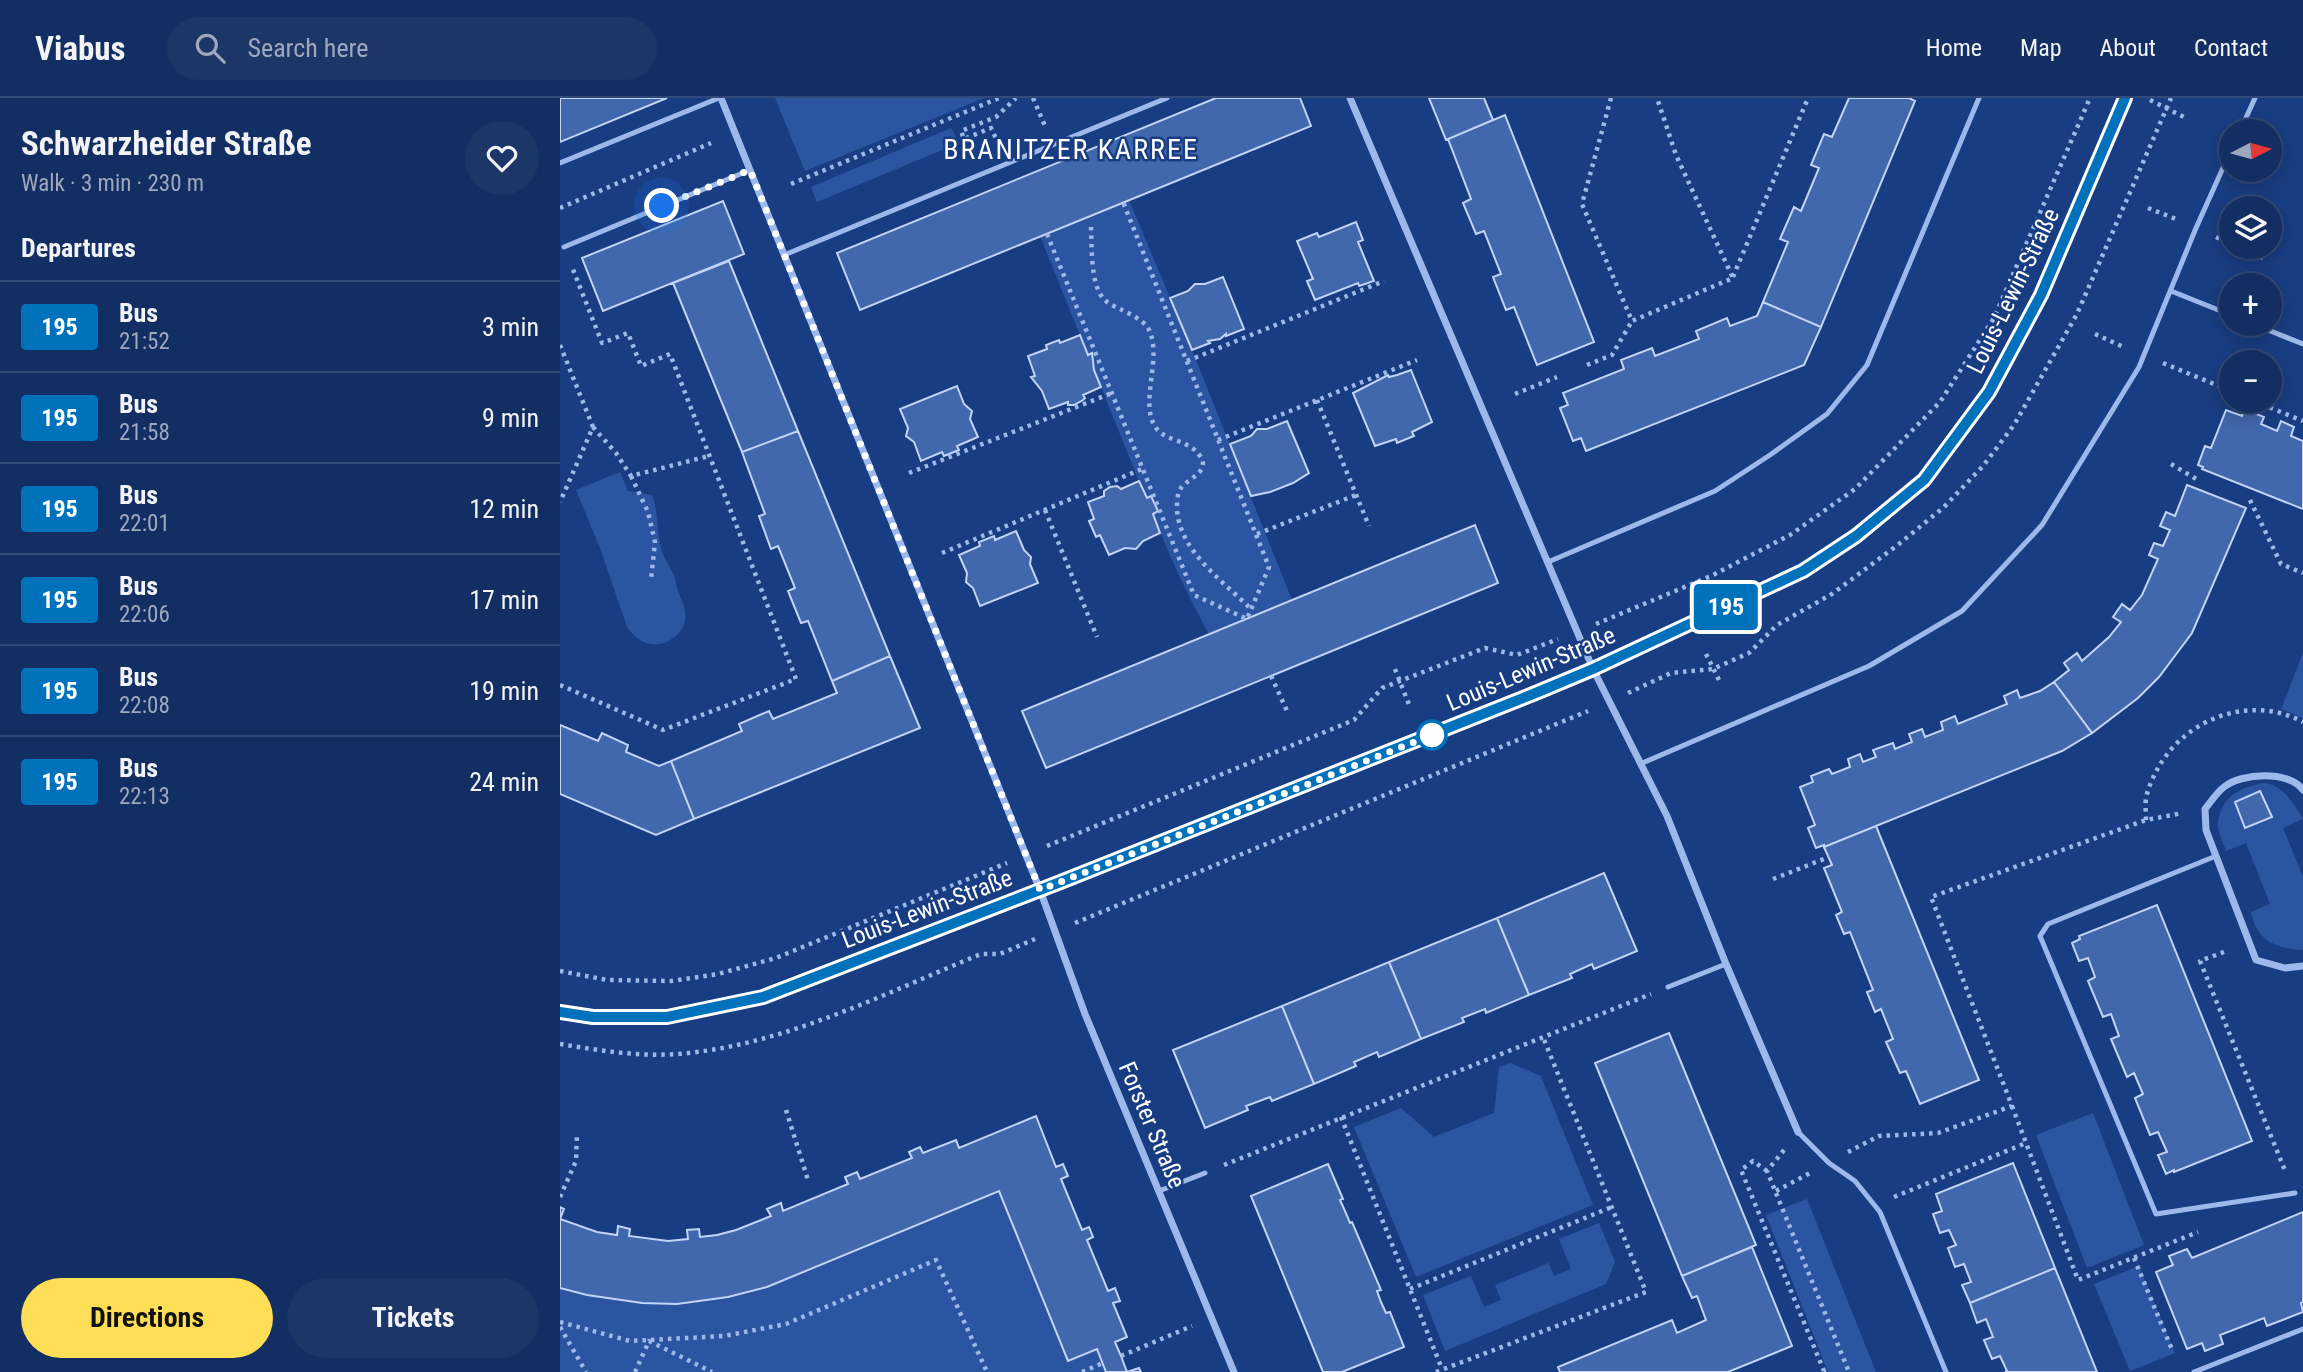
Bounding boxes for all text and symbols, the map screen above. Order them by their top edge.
search box [167,17,657,80]
text: Viabus [35,29,125,68]
icon: search [191,29,229,67]
text: Search here [247,33,368,63]
text: Home [1926,34,1982,62]
text: Map [2020,34,2062,62]
text: About [2100,34,2156,62]
text: Contact [2194,34,2268,62]
north arrow [2219,119,2282,182]
map controls [2219,119,2282,413]
button: heart [465,121,539,195]
text: Schwarzheider Straße [21,124,312,163]
district label: BRANITZER KARREE [943,133,1199,166]
text: Walk · 3 min · 230 m [21,170,204,197]
your location [644,188,679,223]
button: layers [2219,196,2282,259]
street label: Louis-Lewin-Straße [1961,204,2065,378]
text: Departures [21,233,136,263]
button: + [2219,273,2282,336]
text: Bus [119,298,158,328]
text: 3 min [482,312,539,342]
text: 195 [41,313,78,341]
text: 21:52 [119,328,170,355]
button: − [2219,350,2282,413]
text: Bus [119,389,158,419]
text: 9 min [482,403,539,433]
text: 195 [41,404,78,432]
text: 21:58 [119,419,170,446]
text: Bus [119,480,158,510]
text: 12 min [469,494,539,524]
text: 195 [41,495,78,523]
text: 22:01 [119,510,170,537]
text: Bus [119,571,158,601]
line badge: 195 [1686,584,1766,630]
text: 17 min [469,585,539,615]
text: 195 [41,586,78,614]
text: 195 [1708,593,1744,621]
text: 22:06 [119,601,170,628]
street label: Louis-Lewin-Straße [1442,621,1620,717]
text: Bus [119,662,158,692]
text: 19 min [469,676,539,706]
text: 195 [41,677,78,705]
text: 22:08 [119,692,170,719]
unlabelled marker [1417,720,1447,750]
text: Bus [119,753,158,783]
text: 24 min [469,767,539,797]
text: 195 [41,768,78,796]
text: 22:13 [119,783,170,810]
street label: Louis-Lewin-Straße [838,864,1016,954]
street label: Forster Straße [1113,1058,1191,1192]
button: Directions [21,1278,273,1358]
button: Tickets [287,1278,539,1358]

